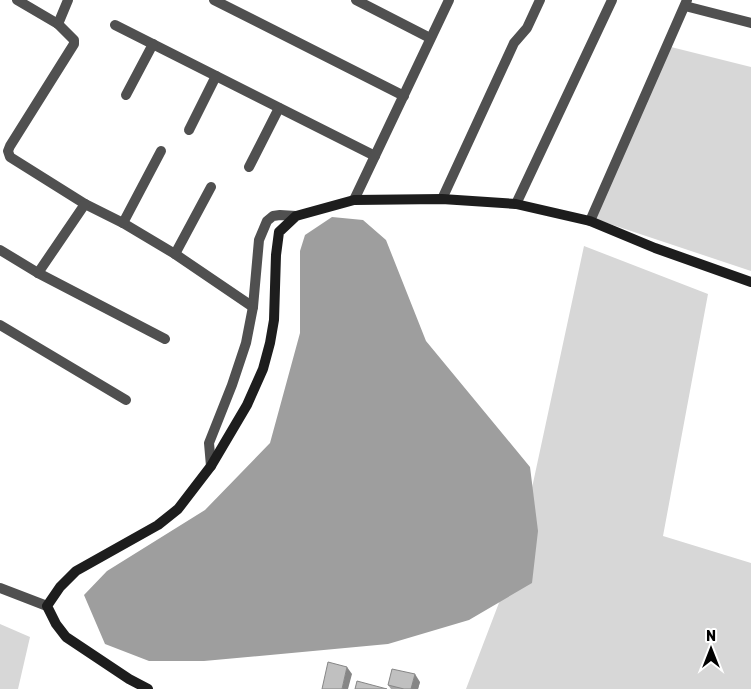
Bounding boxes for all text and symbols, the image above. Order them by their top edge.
north arrow [686,624,736,674]
text: N [706,628,716,645]

